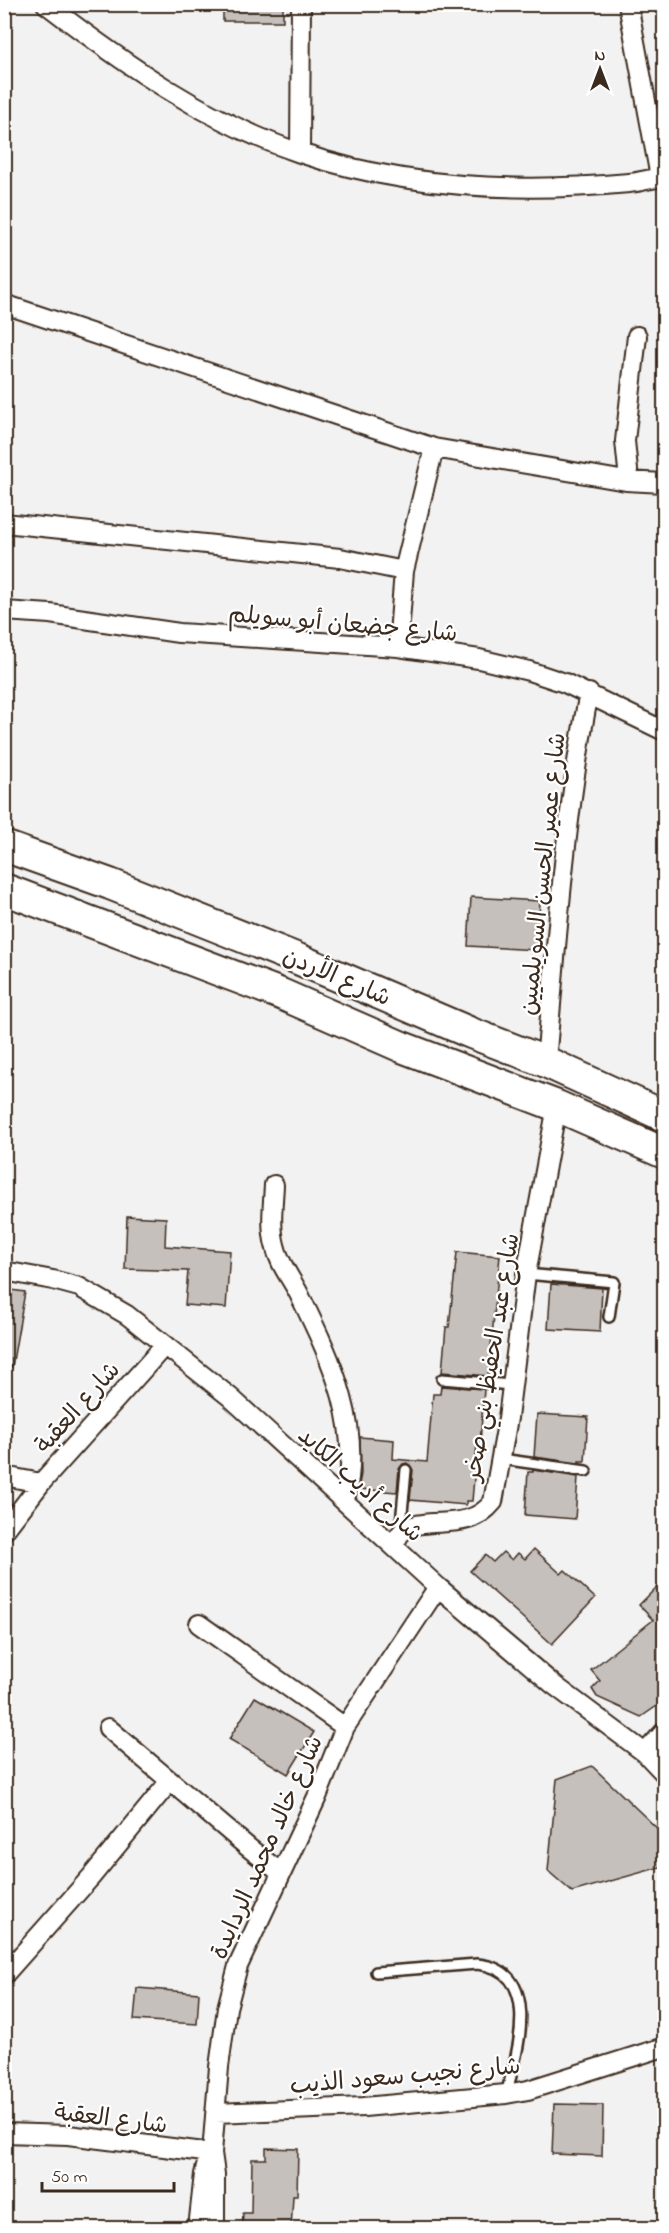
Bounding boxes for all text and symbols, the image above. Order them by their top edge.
north arrow [570,39,630,99]
text: N [595,44,606,68]
street label: شارع جضعان أبو سويلم [227,598,459,653]
street label: شارع عمير الحسن السويلميين [512,731,577,1017]
street label: شارع الأردن [277,938,396,1017]
street label: شارع عبد الحفيظ بني صخر [456,1231,531,1486]
street label: شارع العقبة [28,1355,130,1463]
street label: شارع أديب الكايد [289,1420,430,1552]
street label: شارع خالد محمد الردايدة [203,1730,333,1966]
street label: شارع نجيب سعود الذيب [288,2050,522,2105]
street label: شارع العقبة [52,2096,169,2145]
scale bar [42,2155,174,2193]
text: 50 m [51,2165,88,2191]

